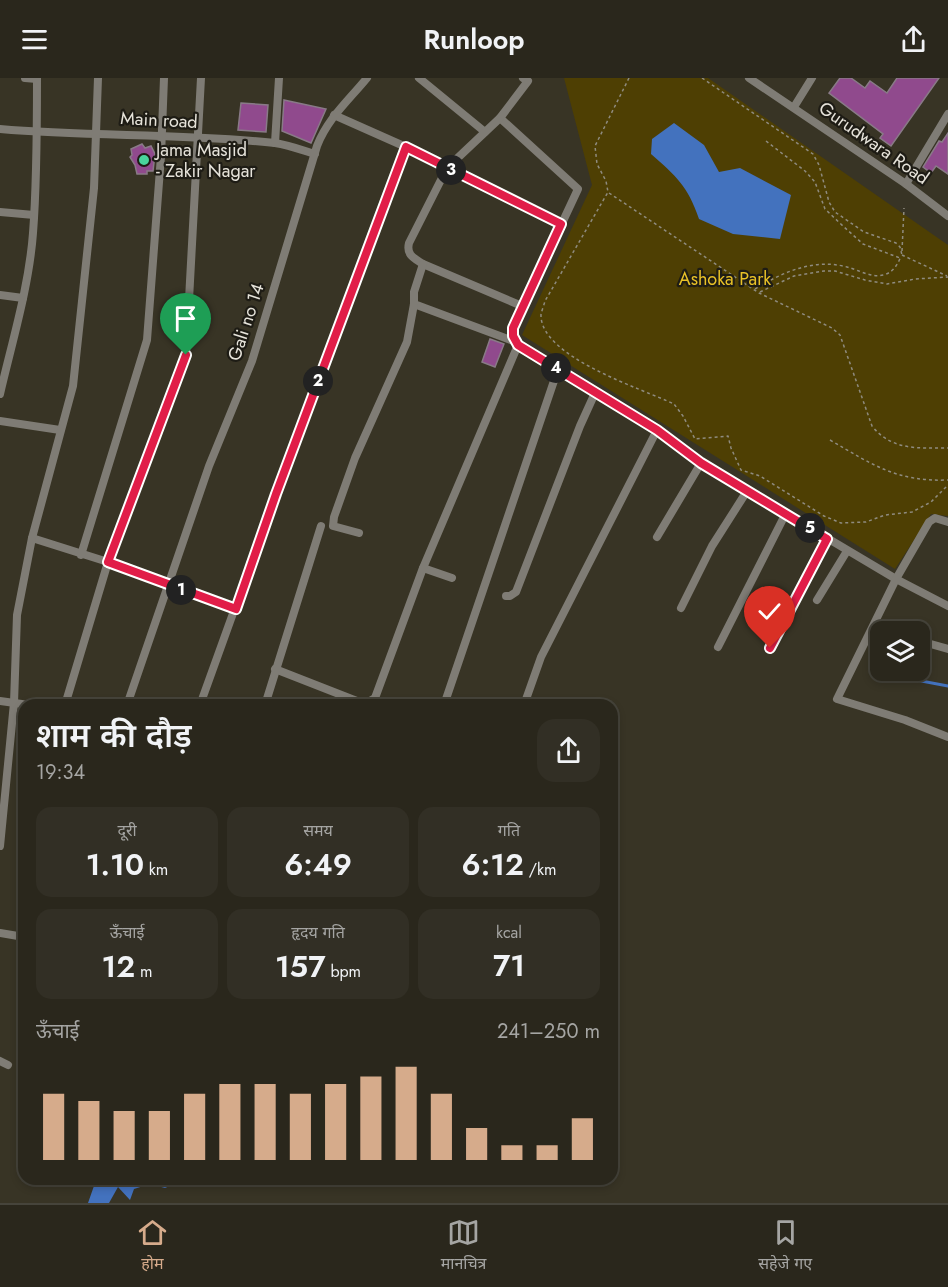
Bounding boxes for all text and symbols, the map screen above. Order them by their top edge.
text: Runloop [423,20,525,59]
icon: menu [18,23,51,56]
icon: share [897,23,930,56]
street label: Gurudwara Road [814,95,934,191]
street label: Main road [120,105,198,135]
place label: Jama Masjid - Zakir Nagar [154,137,256,184]
marker: Jama Masjid - Zakir Nagar [137,153,151,167]
pin: 3 [436,155,466,185]
text: 3 [446,158,456,181]
park label: Ashoka Park [679,266,771,292]
street label: Gali no 14 [221,280,271,364]
pin [160,293,211,355]
icon: arrive [169,302,202,335]
pin: 4 [541,353,571,383]
text: 4 [550,356,562,379]
pin: 2 [303,366,333,396]
text: 2 [313,369,323,392]
pin: 5 [795,513,825,543]
text: 5 [805,516,815,539]
pin: 1 [166,575,196,605]
text: 1 [177,578,185,601]
pin [744,586,795,648]
icon: check [753,595,786,628]
map controls [870,621,930,681]
button: layers [870,621,930,681]
text: शाम की दौड़ [36,712,192,759]
button: share [537,719,600,782]
text: 19:34 [36,758,85,787]
text: दूरी [117,819,137,842]
text: समय [303,819,333,842]
text: गति [498,819,520,842]
text: 1.10 [86,843,144,886]
text: 6:49 [284,843,352,886]
text: 6:12 [462,843,524,886]
text: km [144,858,168,881]
text: /km [524,858,556,881]
text: ऊँचाई [110,921,144,944]
text: हृदय गति [291,921,345,944]
text: kcal [496,921,522,944]
text: 71 [493,944,525,987]
text: 12 [102,945,135,988]
text: 157 [275,945,326,988]
text: m [135,960,152,983]
text: bpm [326,960,361,983]
text: ऊँचाई [36,1017,79,1046]
text: 241–250 m [497,1017,600,1046]
tab: होम [136,1216,169,1276]
tab: मानचित्र [441,1216,486,1276]
tab: सहेजे गए [758,1216,812,1276]

